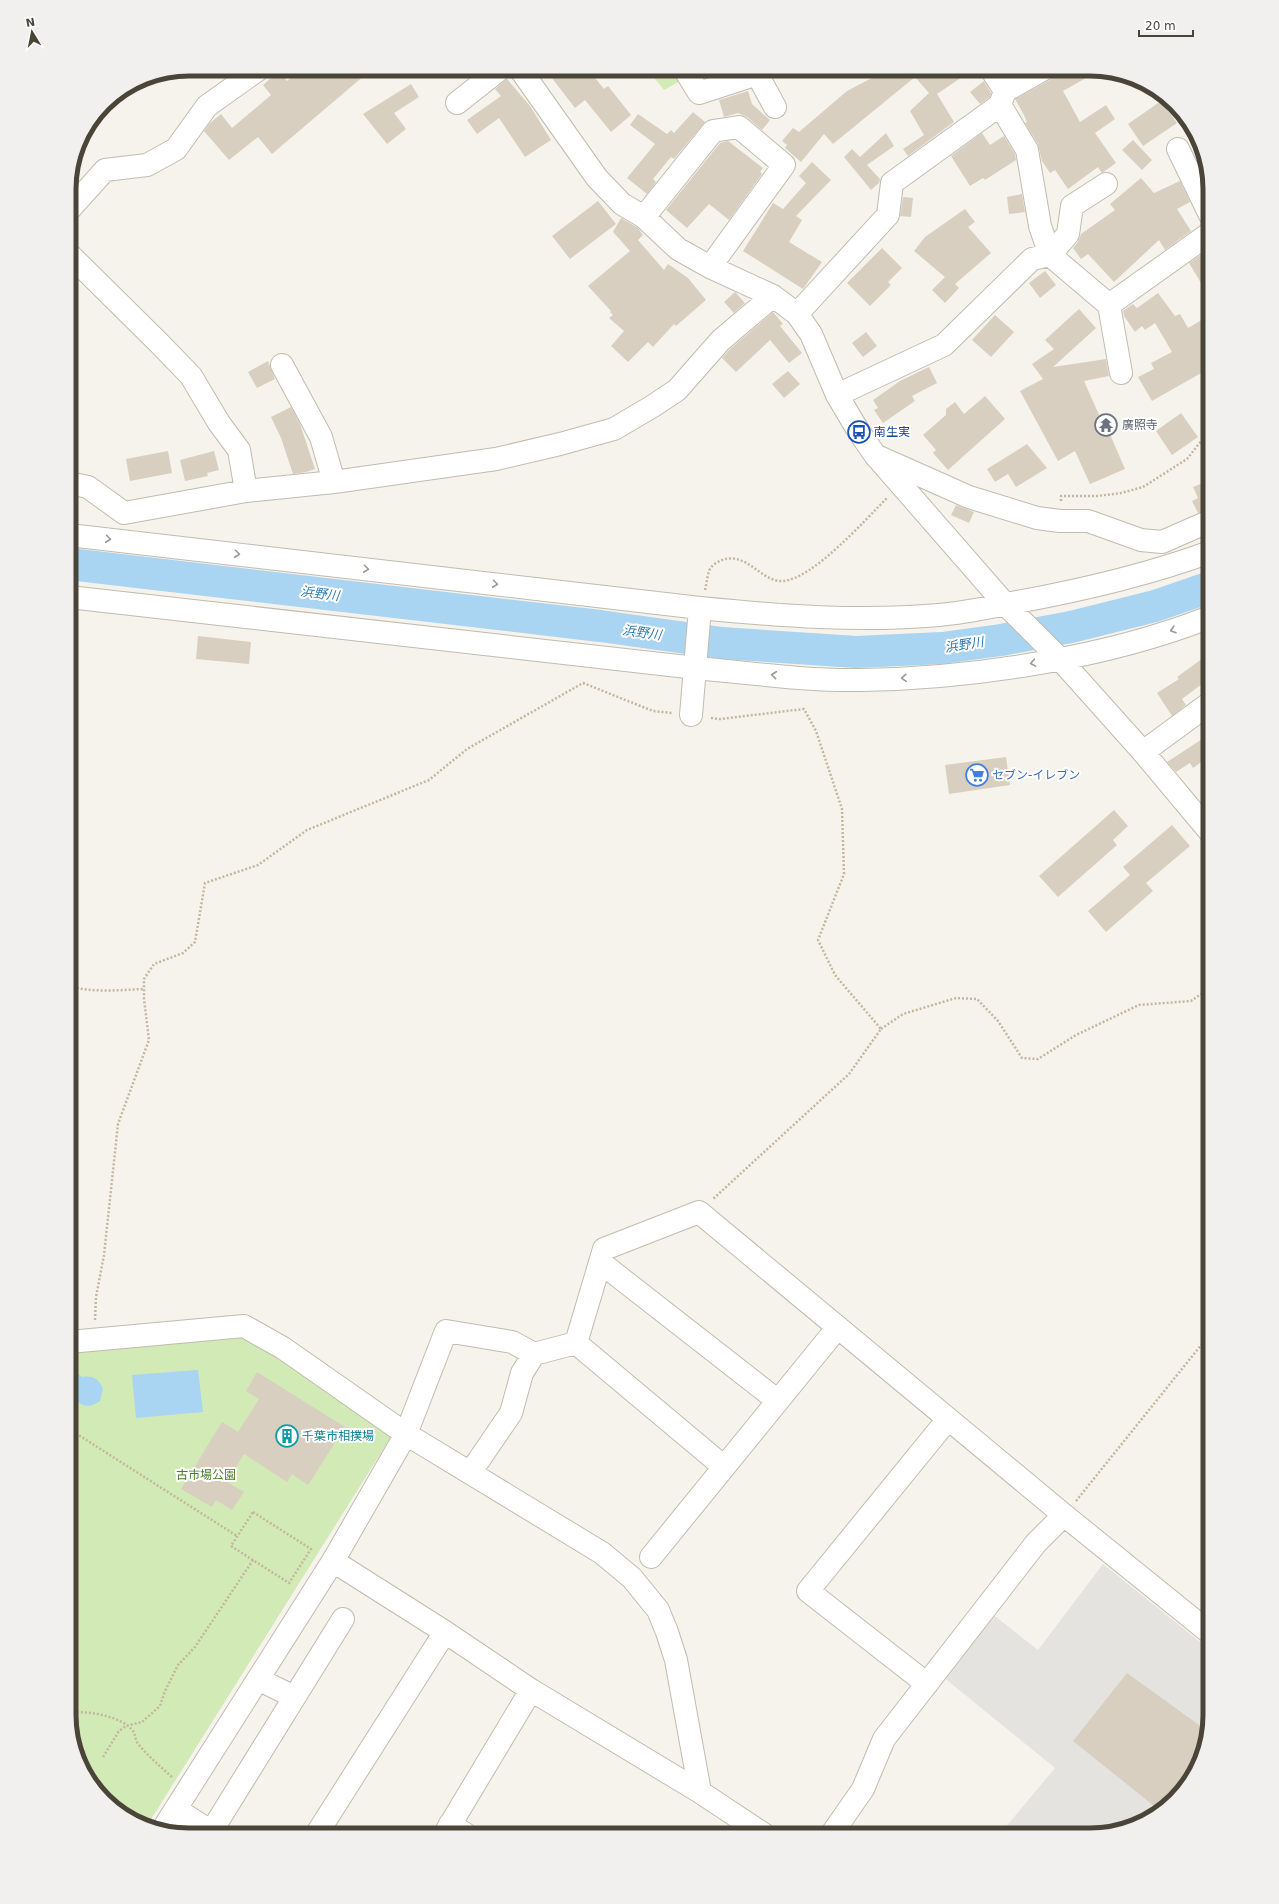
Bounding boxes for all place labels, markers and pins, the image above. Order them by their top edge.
temple icon: 廣照寺 [1093,412,1119,438]
place label: 廣照寺 [1122,418,1158,432]
bus stop icon: 南生実 [846,419,872,445]
place label: 南生実 [874,425,910,439]
supermarket icon: セブン-イレブン [964,762,990,788]
place label: セブン-イレブン [992,768,1080,782]
building icon: 千葉市相撲場 [274,1423,300,1449]
place label: 千葉市相撲場 [302,1429,374,1443]

